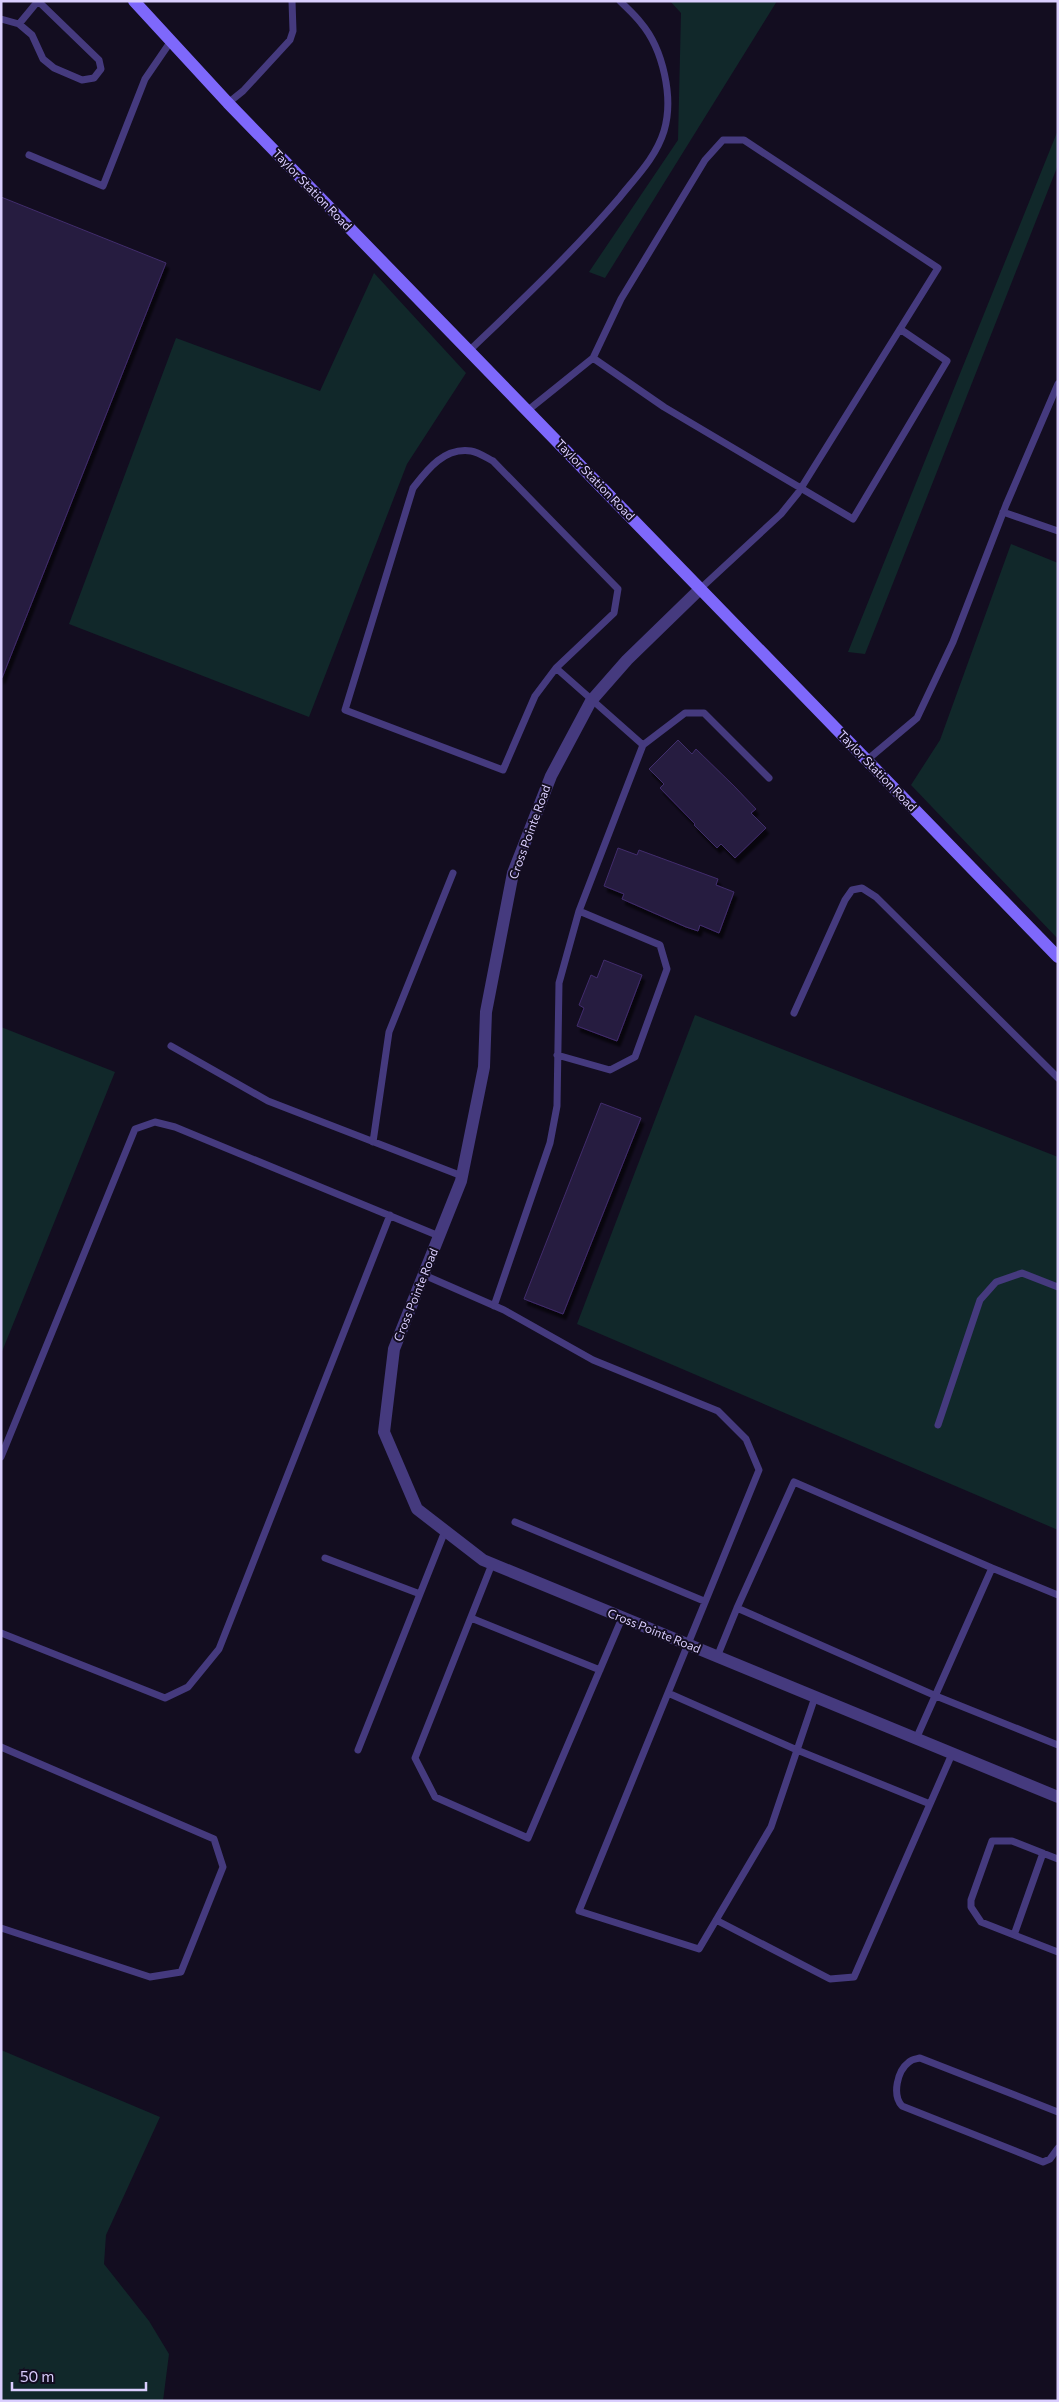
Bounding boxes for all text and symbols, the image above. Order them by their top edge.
street label: Taylor Station Road [271,146,355,233]
street label: Taylor Station Road [554,436,638,523]
street label: Taylor Station Road [836,727,920,814]
street label: Cross Pointe Road [506,783,553,881]
street label: Cross Pointe Road [390,1246,440,1343]
street label: Cross Pointe Road [606,1605,703,1655]
scale bar [12,2360,146,2392]
text: 50 m [20,2367,54,2385]

